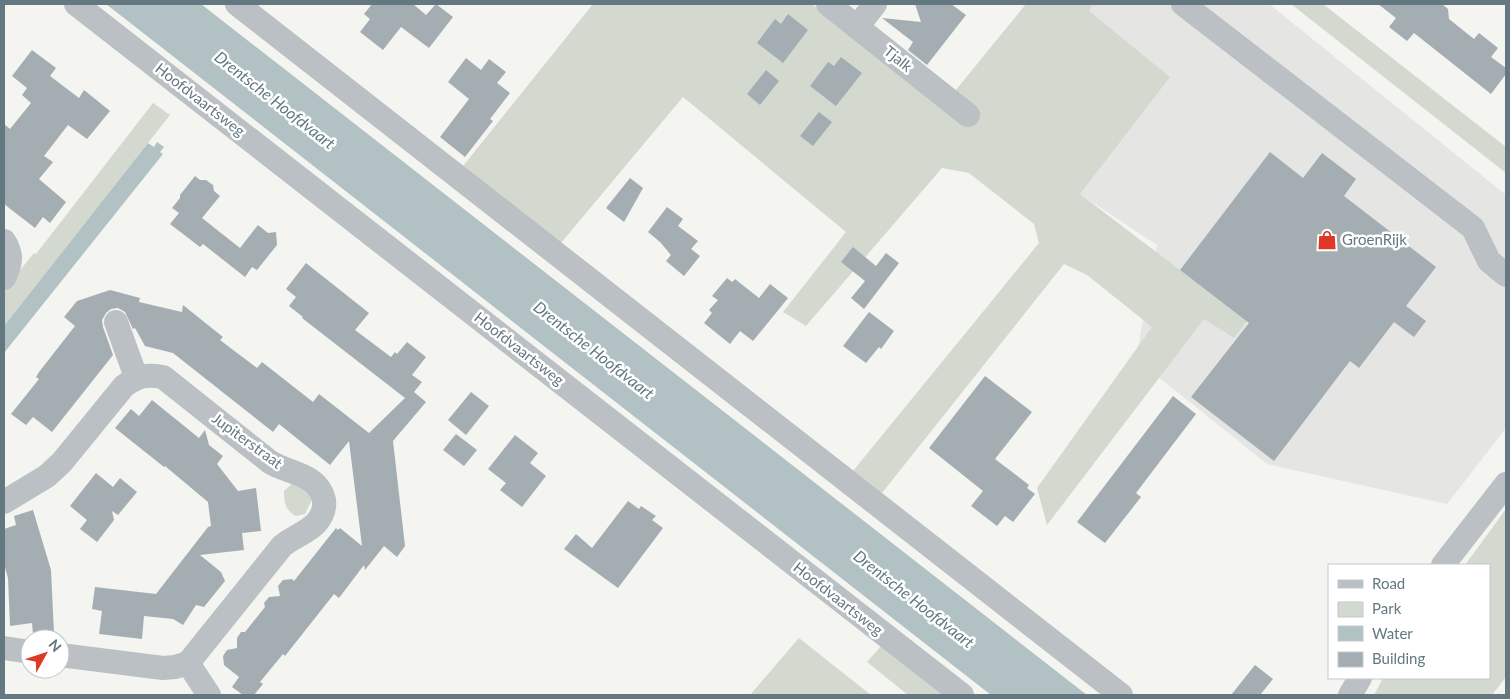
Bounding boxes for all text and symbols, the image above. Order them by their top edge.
street label: Tjalk [881,41,917,75]
water label: Drentsche Hoofdvaart [211,47,339,153]
street label: Hoofdvaartsweg [152,59,249,140]
shop icon: GroenRijk [1316,229,1338,251]
place label: GroenRijk [1342,230,1407,248]
water label: Drentsche Hoofdvaart [530,297,658,403]
street label: Hoofdvaartsweg [471,308,568,389]
street label: Jupiterstraat [209,409,287,472]
water label: Drentsche Hoofdvaart [850,546,978,652]
street label: Hoofdvaartsweg [790,558,887,639]
legend [1328,564,1490,679]
text: Road [1372,574,1405,592]
text: Park [1372,599,1402,617]
text: Water [1372,624,1413,642]
north arrow [20,629,70,679]
text: N [45,636,65,655]
text: Building [1372,649,1425,667]

